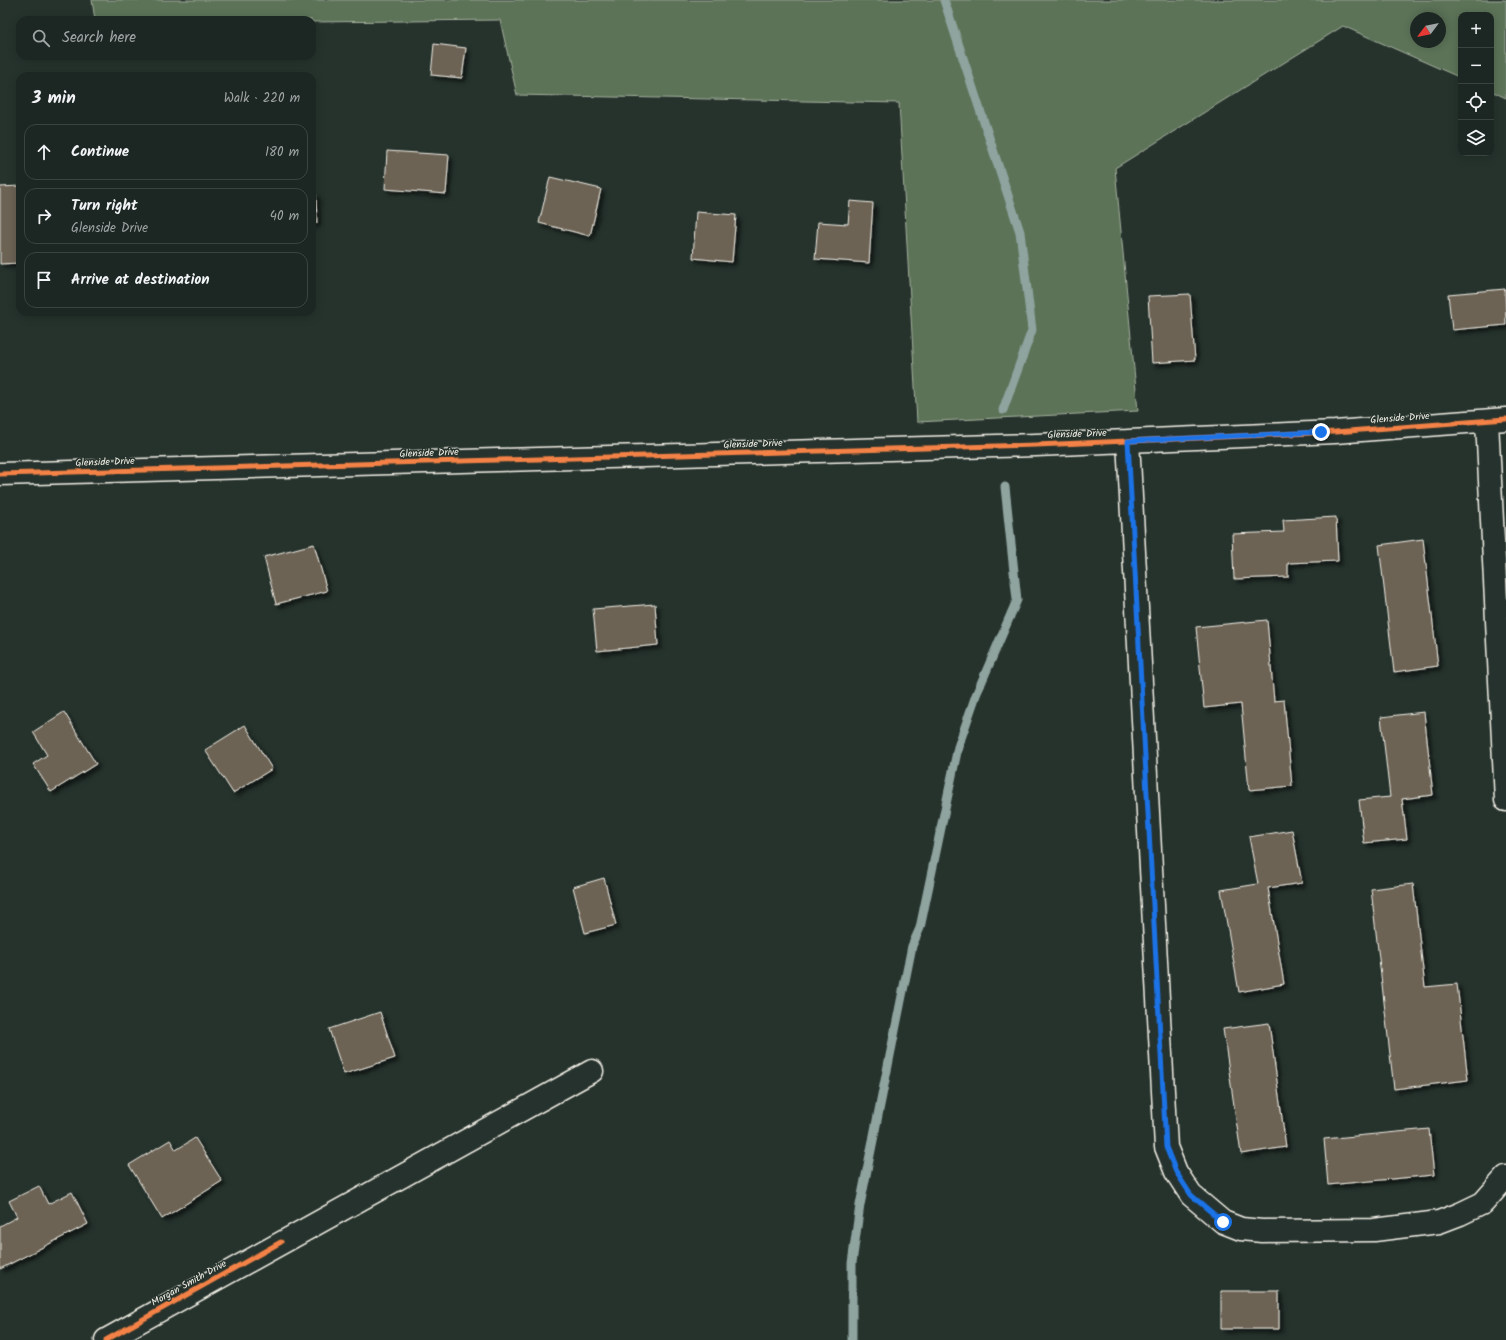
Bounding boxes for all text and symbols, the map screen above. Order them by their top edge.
north arrow [1410,12,1446,48]
map controls [1458,12,1494,156]
button: + [1458,12,1494,48]
search box [16,16,316,60]
text: Search here [62,26,136,50]
icon: search [30,27,52,49]
button: − [1458,48,1494,84]
button: locate [1458,84,1494,120]
text: 3 min [32,85,76,112]
text: Walk · 220 m [224,88,300,109]
button: layers [1458,120,1494,156]
text: Continue [71,140,129,164]
icon: ahead [33,141,55,163]
text: 180 m [265,142,299,163]
text: Turn right [71,194,138,218]
icon: right [33,205,55,227]
text: 40 m [270,206,299,227]
text: Glenside Drive [71,218,148,239]
text: Arrive at destination [71,268,210,292]
icon: arrive [33,269,55,291]
street label: Glenside Drive [1370,408,1431,428]
route end [1312,423,1330,441]
street label: Glenside Drive [1047,425,1107,443]
street label: Glenside Drive [723,435,783,453]
street label: Glenside Drive [399,444,459,462]
street label: Glenside Drive [75,453,135,471]
route start [1214,1213,1232,1231]
street label: Morgan Smith Drive [148,1255,230,1310]

